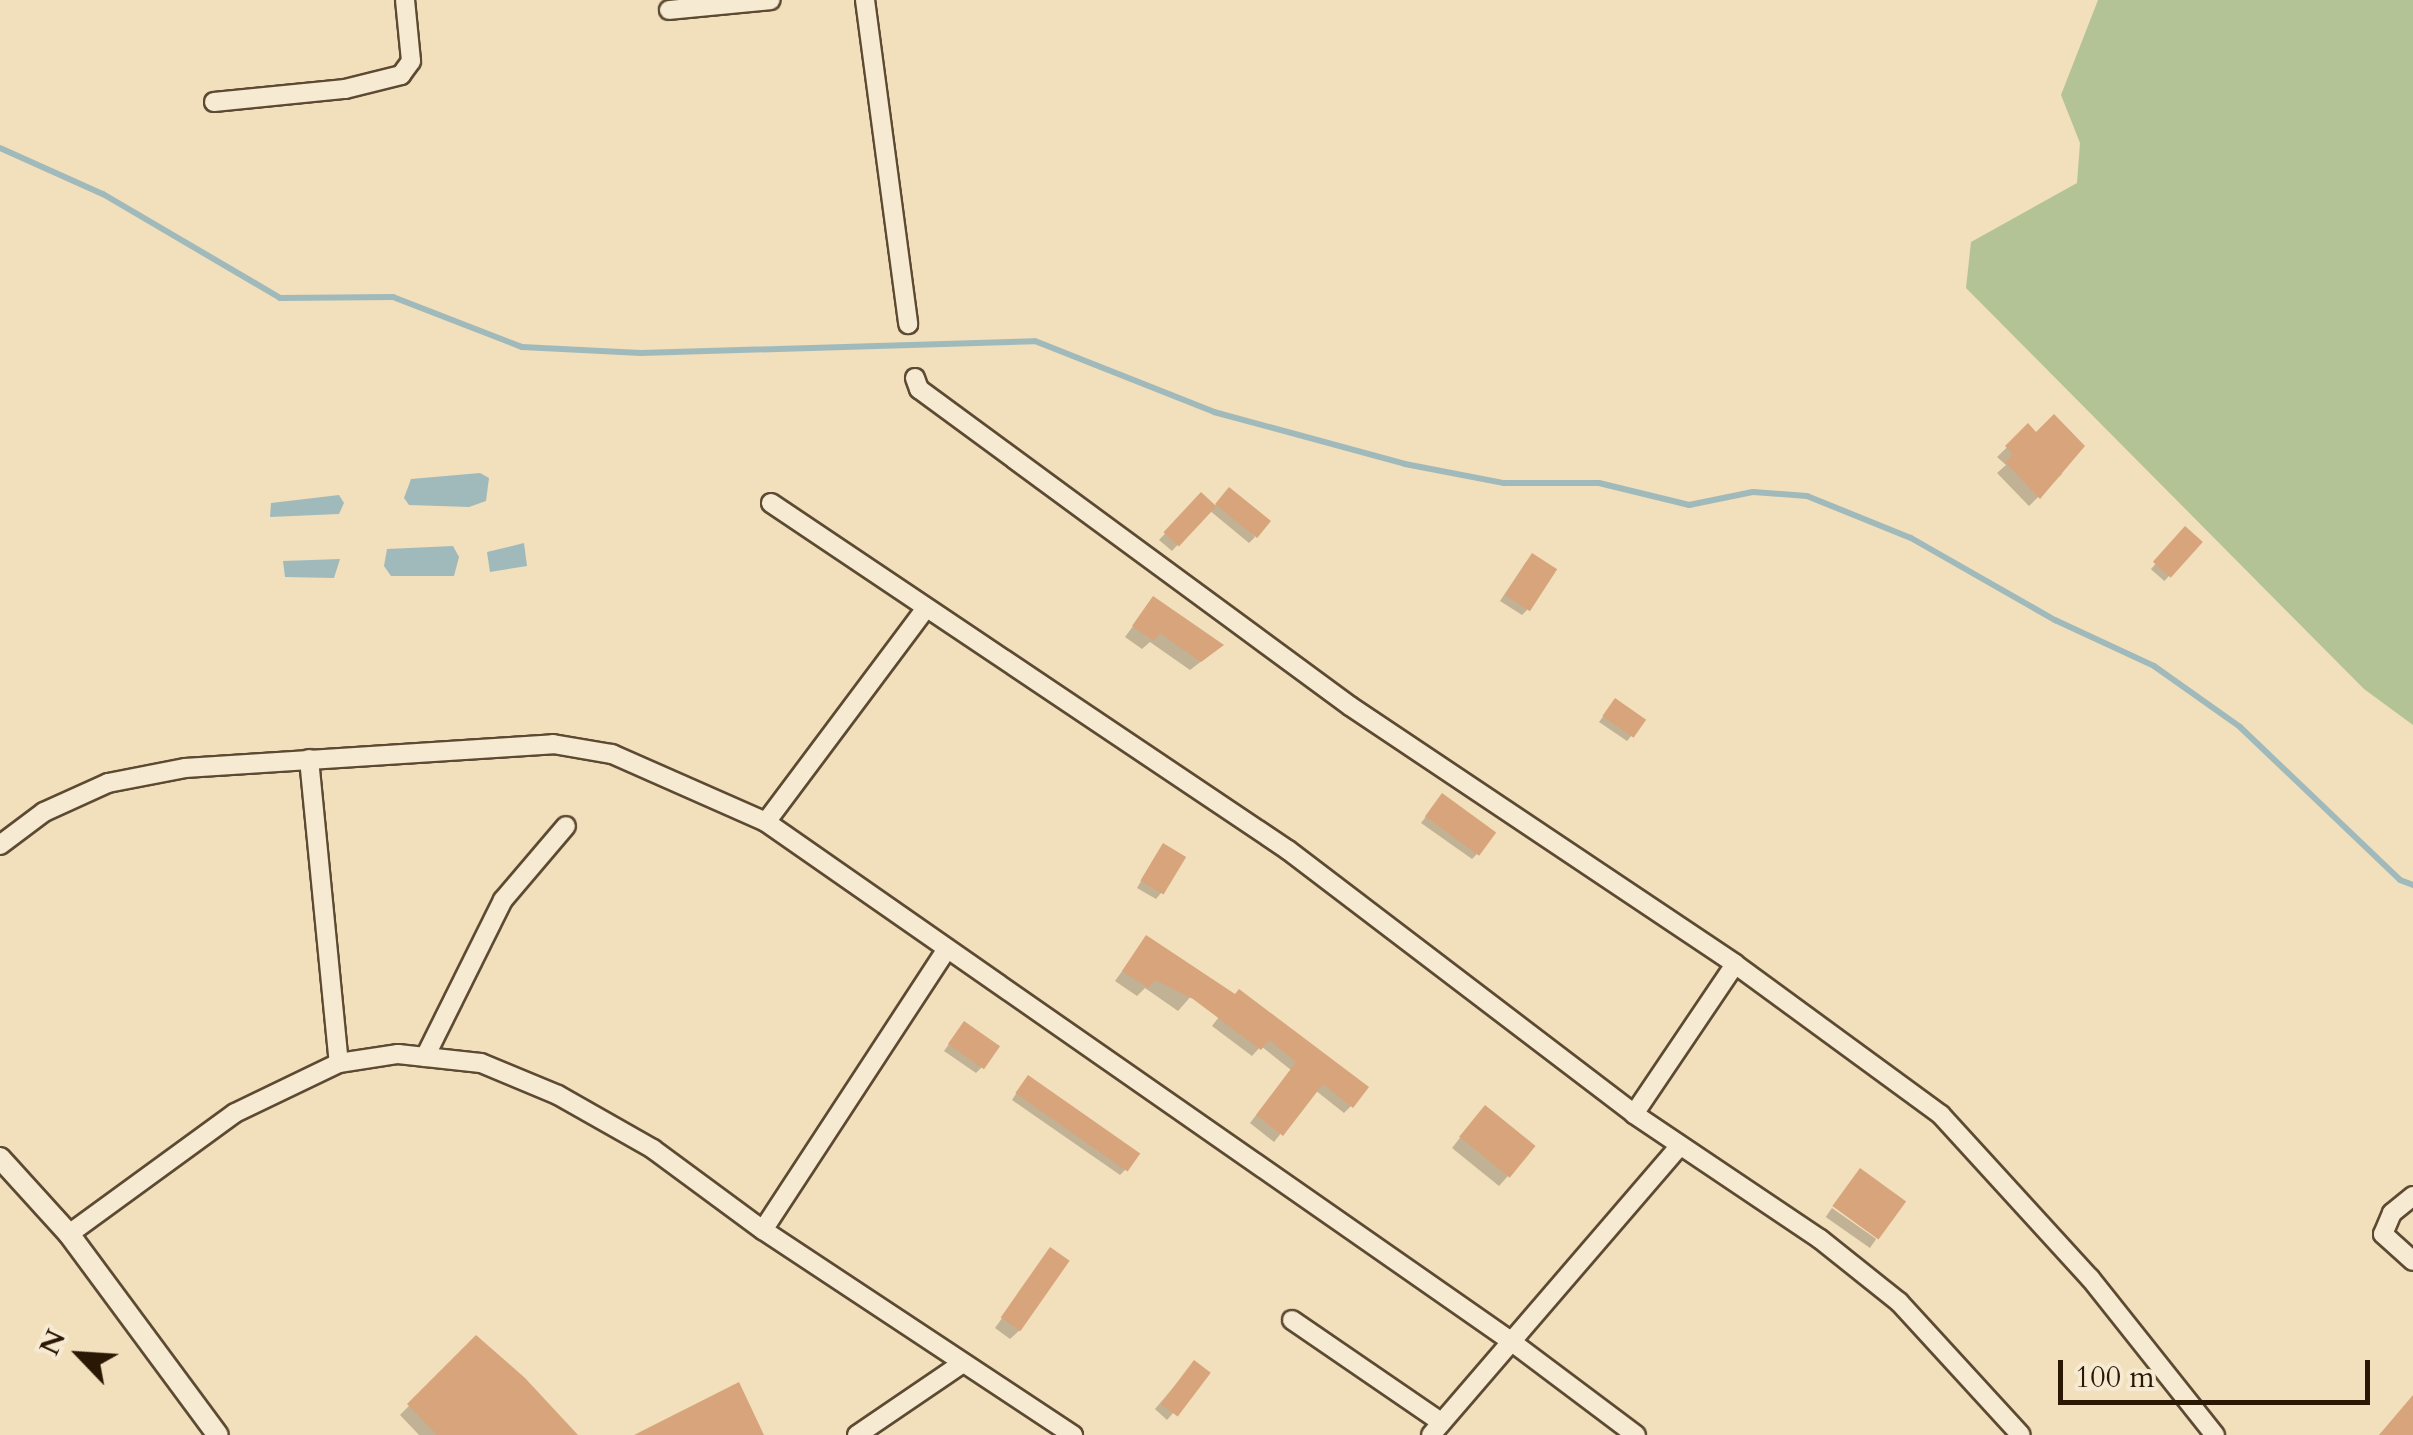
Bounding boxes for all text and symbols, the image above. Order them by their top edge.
north arrow [30,1305,130,1405]
text: N [30,1323,75,1361]
scale bar [2063,1340,2376,1402]
text: 100 m [2075,1357,2155,1398]

